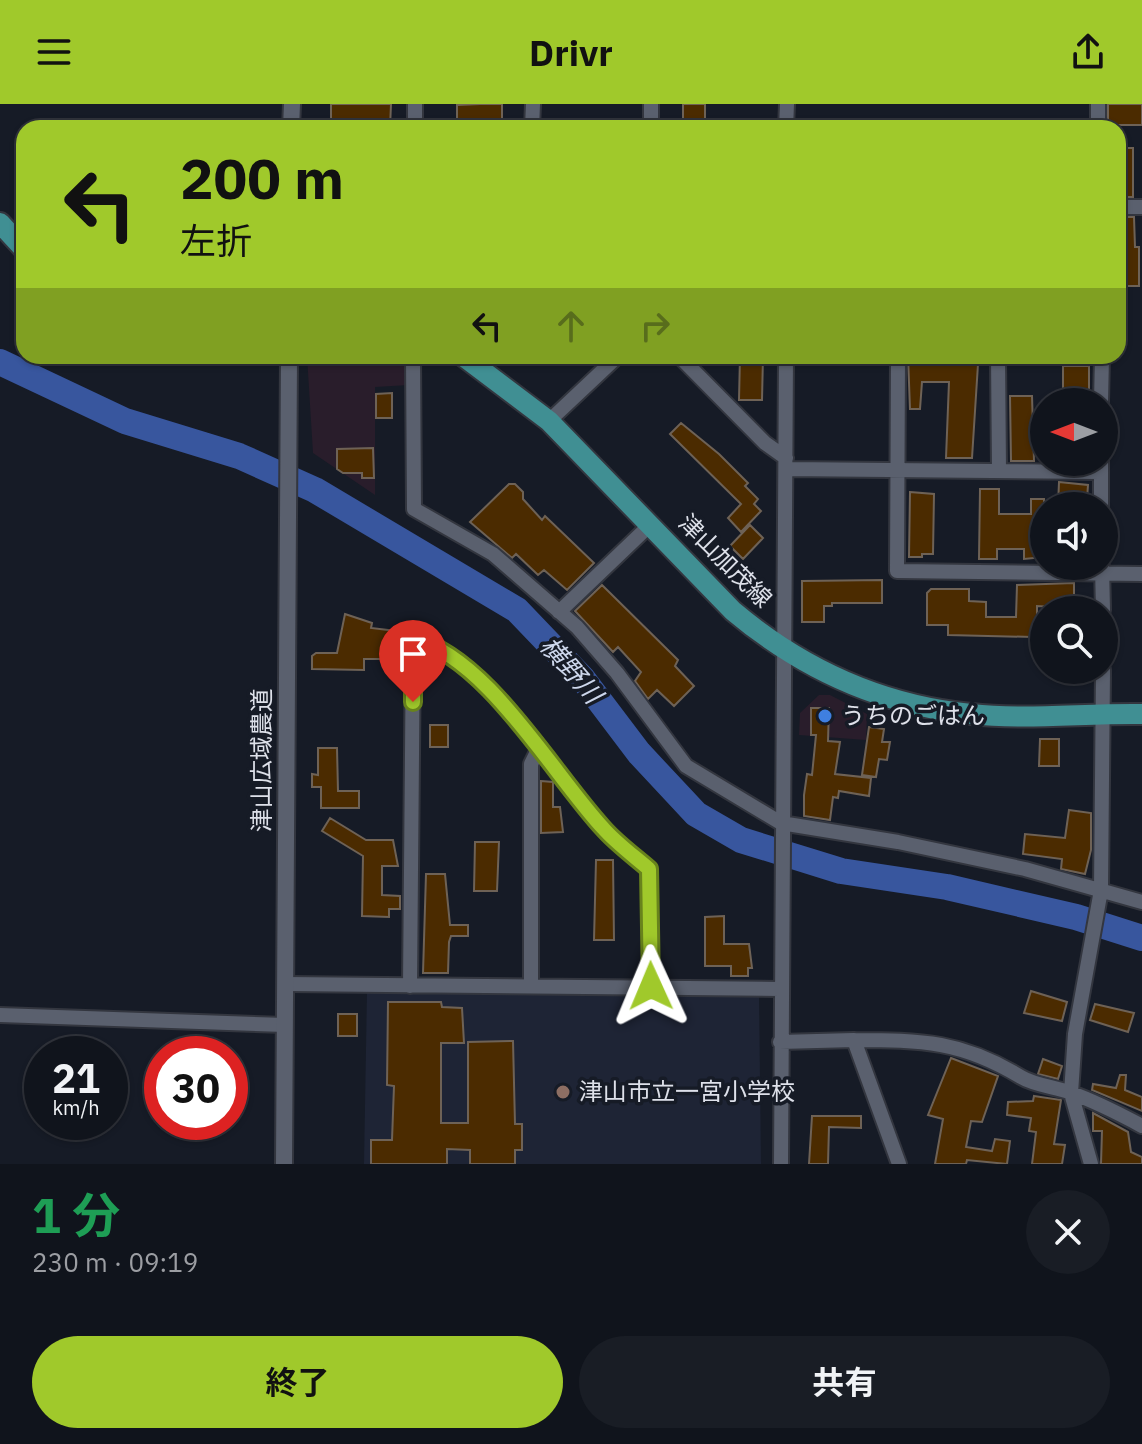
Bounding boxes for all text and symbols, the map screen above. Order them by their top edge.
text: Drivr [529,29,613,76]
icon: menu [32,30,76,74]
icon: share [1066,30,1110,74]
text: 200 m [180,142,344,214]
icon: left [48,152,152,256]
text: 左折 [180,217,252,264]
icon: left [465,304,509,348]
icon: ahead [549,304,593,348]
icon: right [633,304,677,348]
north arrow [1030,388,1118,476]
map controls [1030,388,1118,684]
button: sound [1030,492,1118,580]
street label: 津山加茂線 [672,507,779,614]
button: search [1030,596,1118,684]
pin [379,620,447,702]
water label: 横野川 [533,629,612,712]
icon: arrive [391,632,435,676]
street label: 津山広域農道 [245,688,277,832]
place label: うちのごはん [841,699,985,731]
marker: うちのごはん [816,707,834,725]
position arrow [609,944,693,1028]
speed limit sign: 30 [144,1036,248,1140]
text: 21 [52,1052,100,1104]
place label: 津山市立一宮小学校 [579,1075,795,1107]
marker: 津山市立一宮小学校 [554,1083,572,1101]
text: km/h [52,1094,100,1121]
text: 1 分 [32,1184,120,1246]
button: close [1026,1190,1110,1274]
text: 230 m · 09:19 [32,1245,198,1279]
button: 終了 [32,1336,563,1428]
button: 共有 [579,1336,1110,1428]

